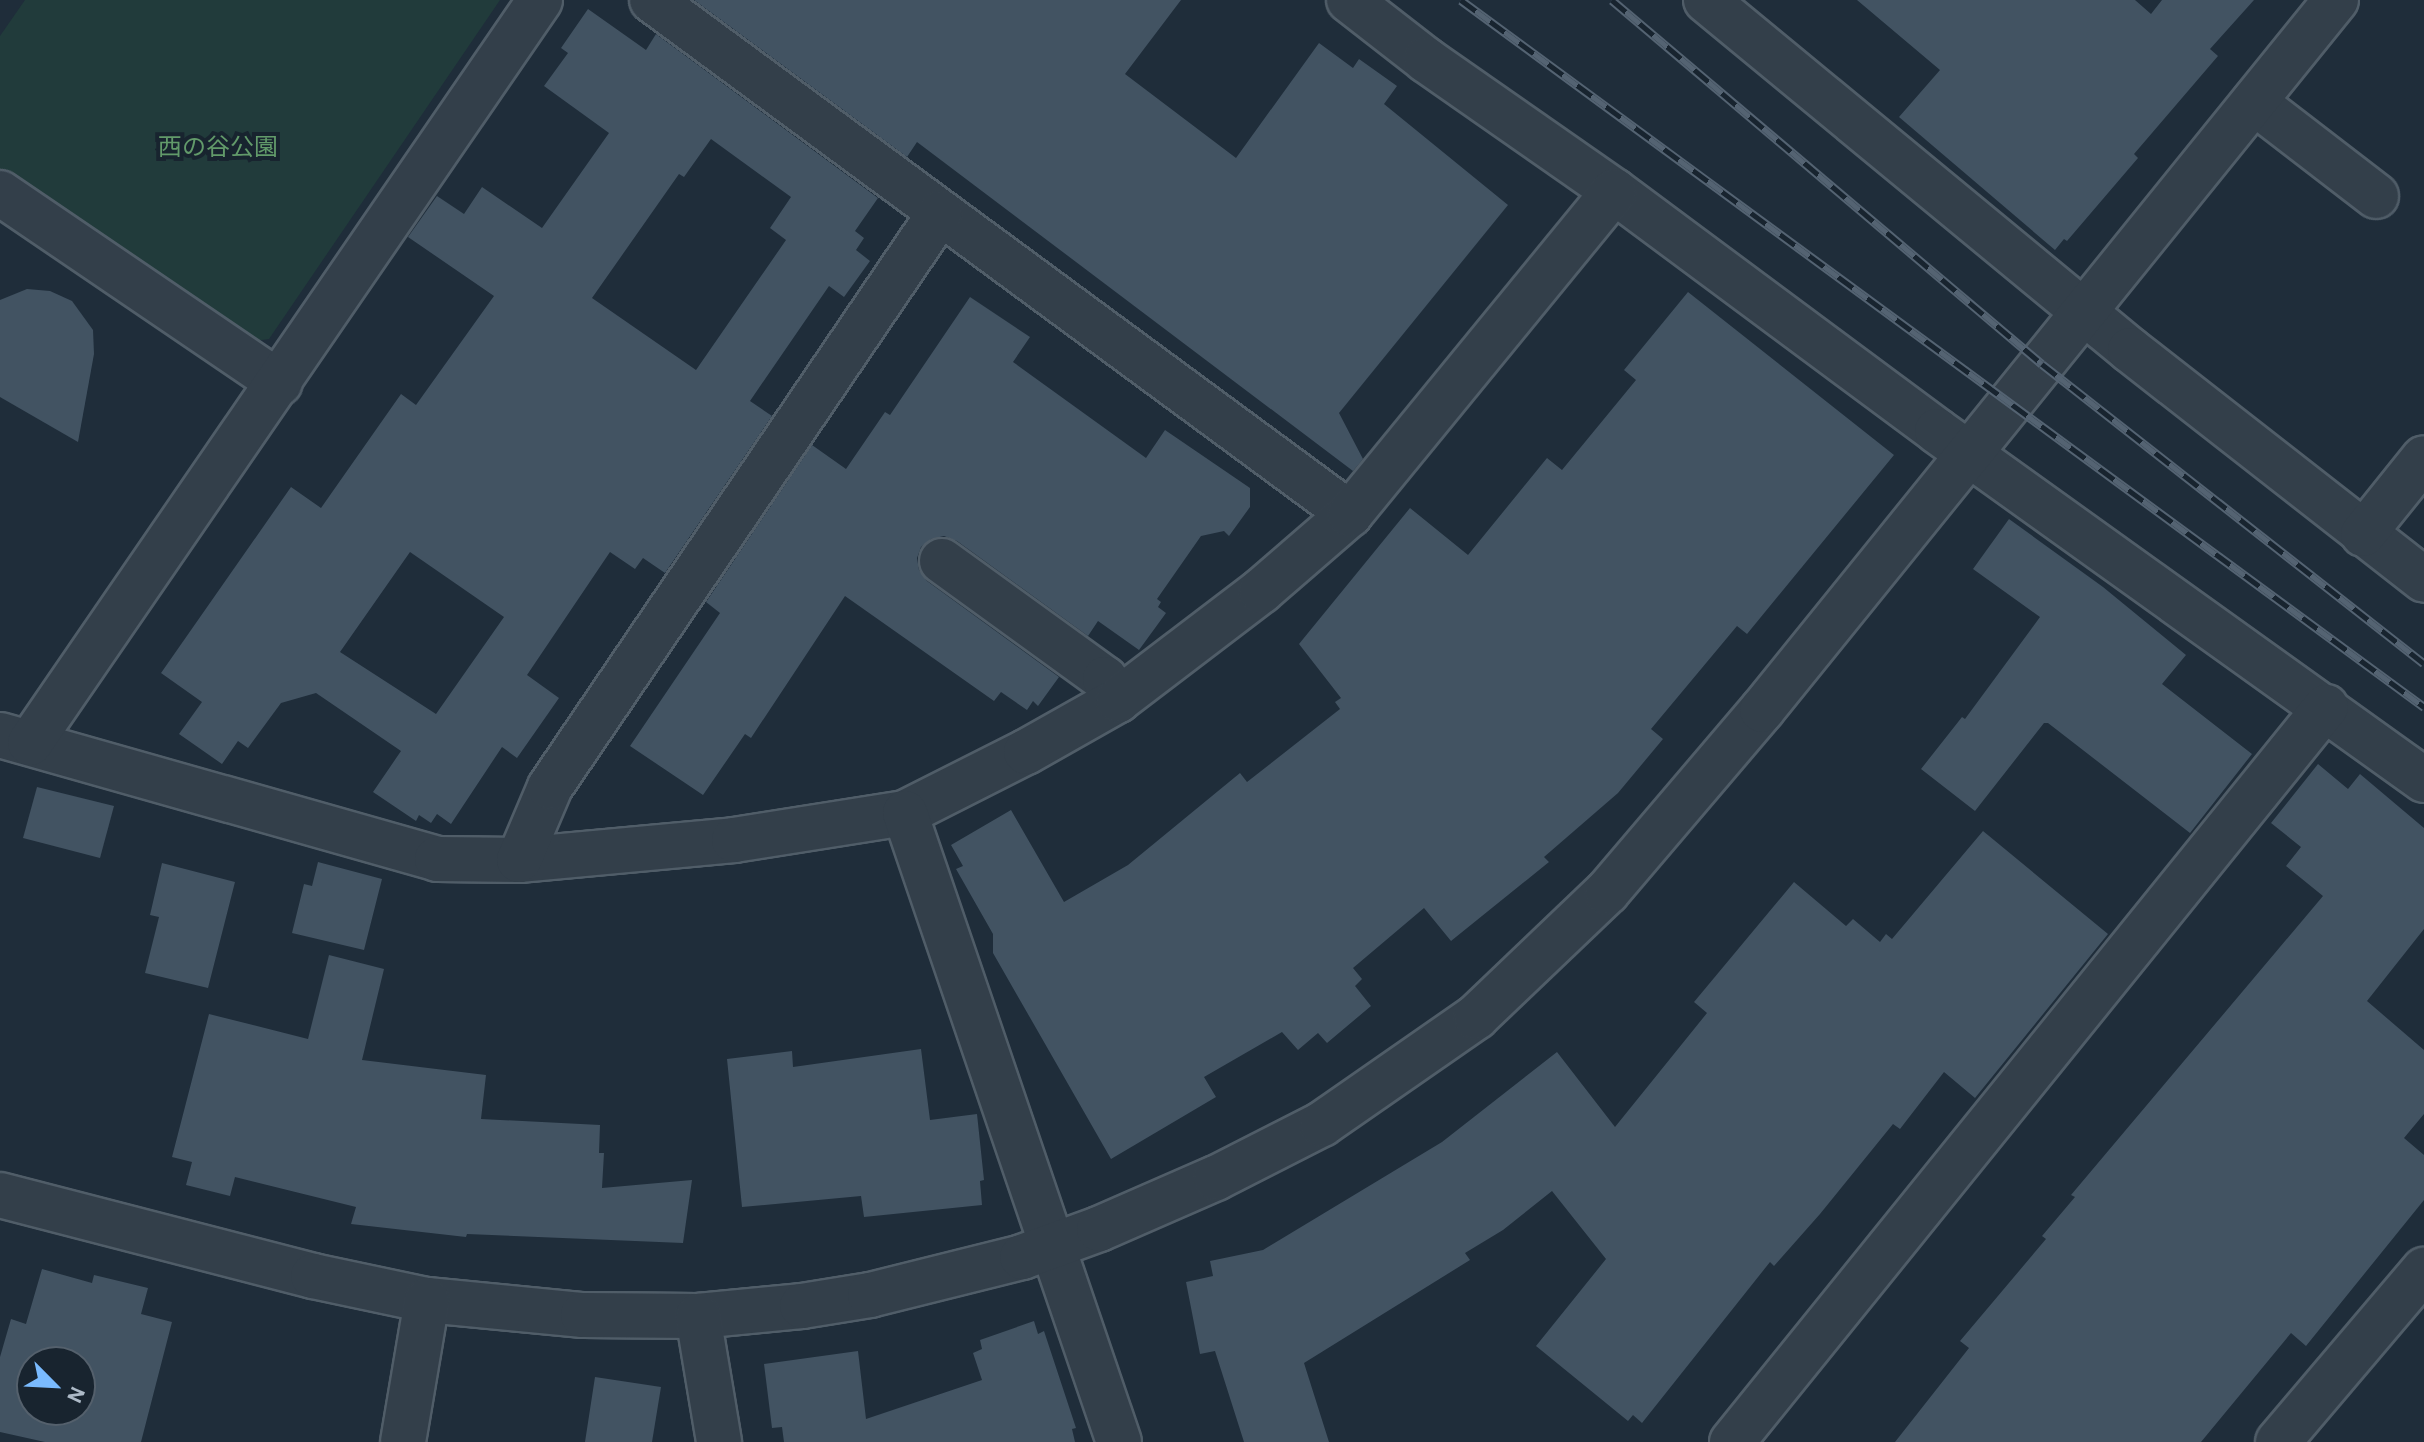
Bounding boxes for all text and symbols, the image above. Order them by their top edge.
park label: 西の谷公園 [158,135,278,163]
north arrow [16,1346,96,1426]
text: N [63,1383,89,1406]

